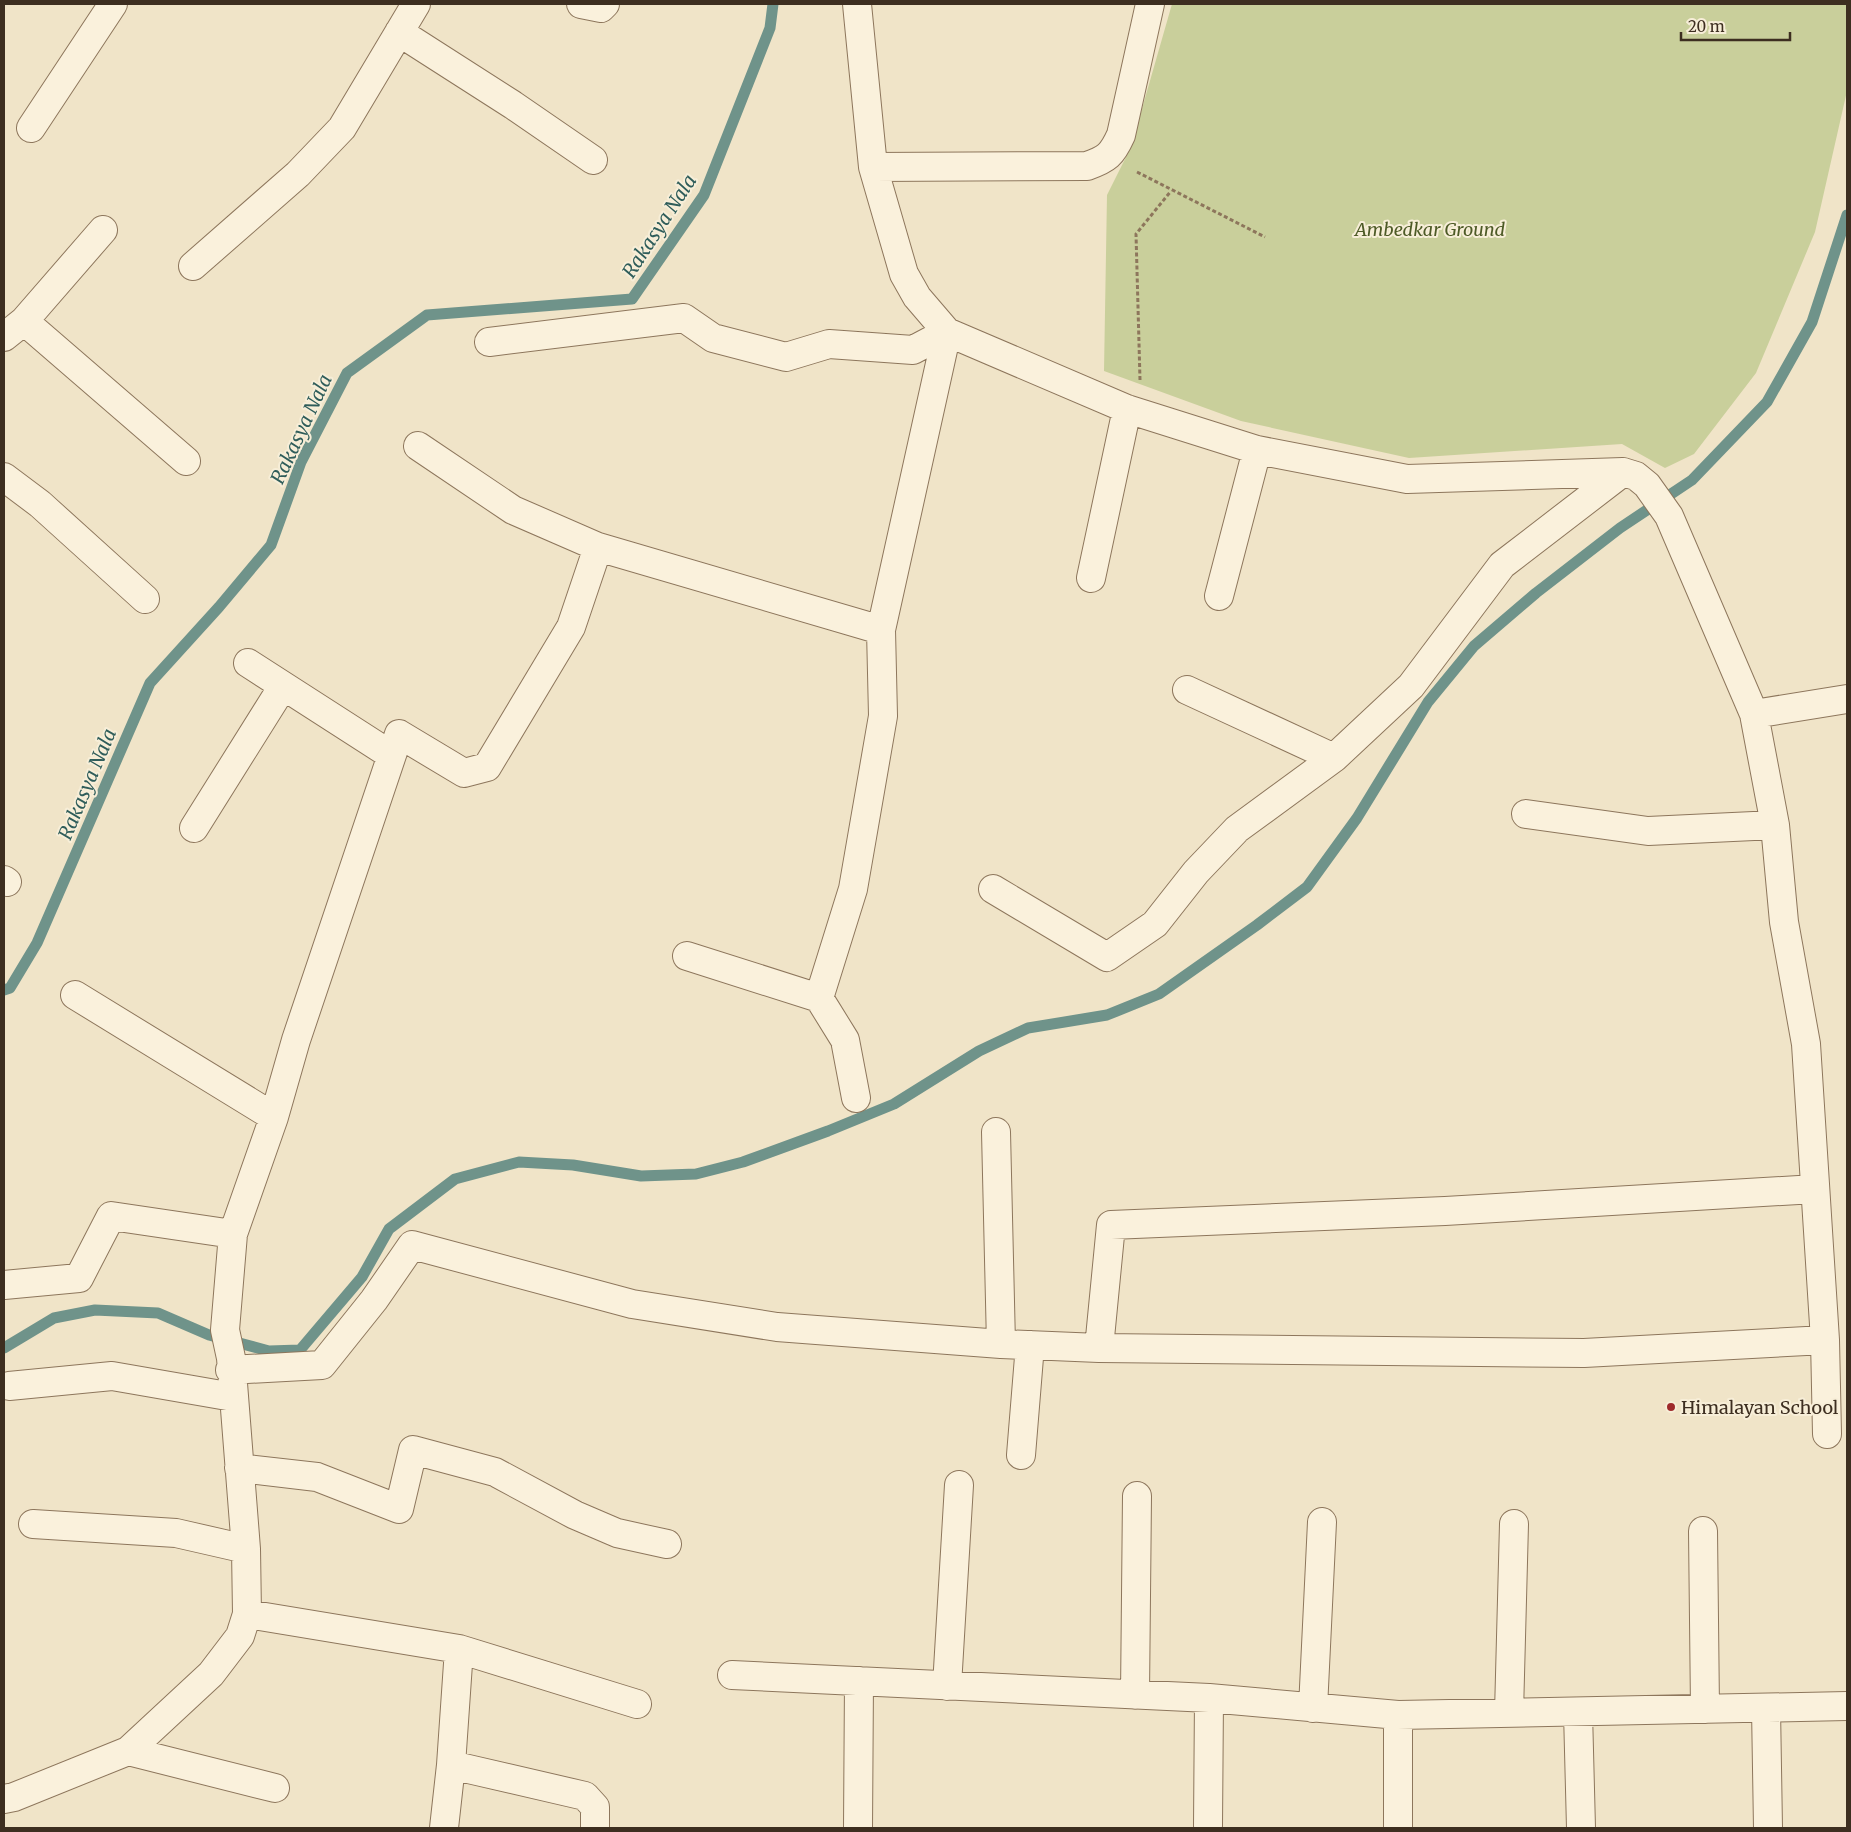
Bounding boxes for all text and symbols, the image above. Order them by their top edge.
scale bar [1681,10,1790,42]
text: 20 m [1688,17,1725,36]
water label: Rakasya Nala [617,170,701,282]
park label: Ambedkar Ground [1353,218,1506,241]
water label: Rakasya Nala [265,370,337,488]
water label: Rakasya Nala [53,725,121,843]
place label: Himalayan School [1681,1396,1839,1419]
marker: Himalayan School [1665,1401,1677,1413]

